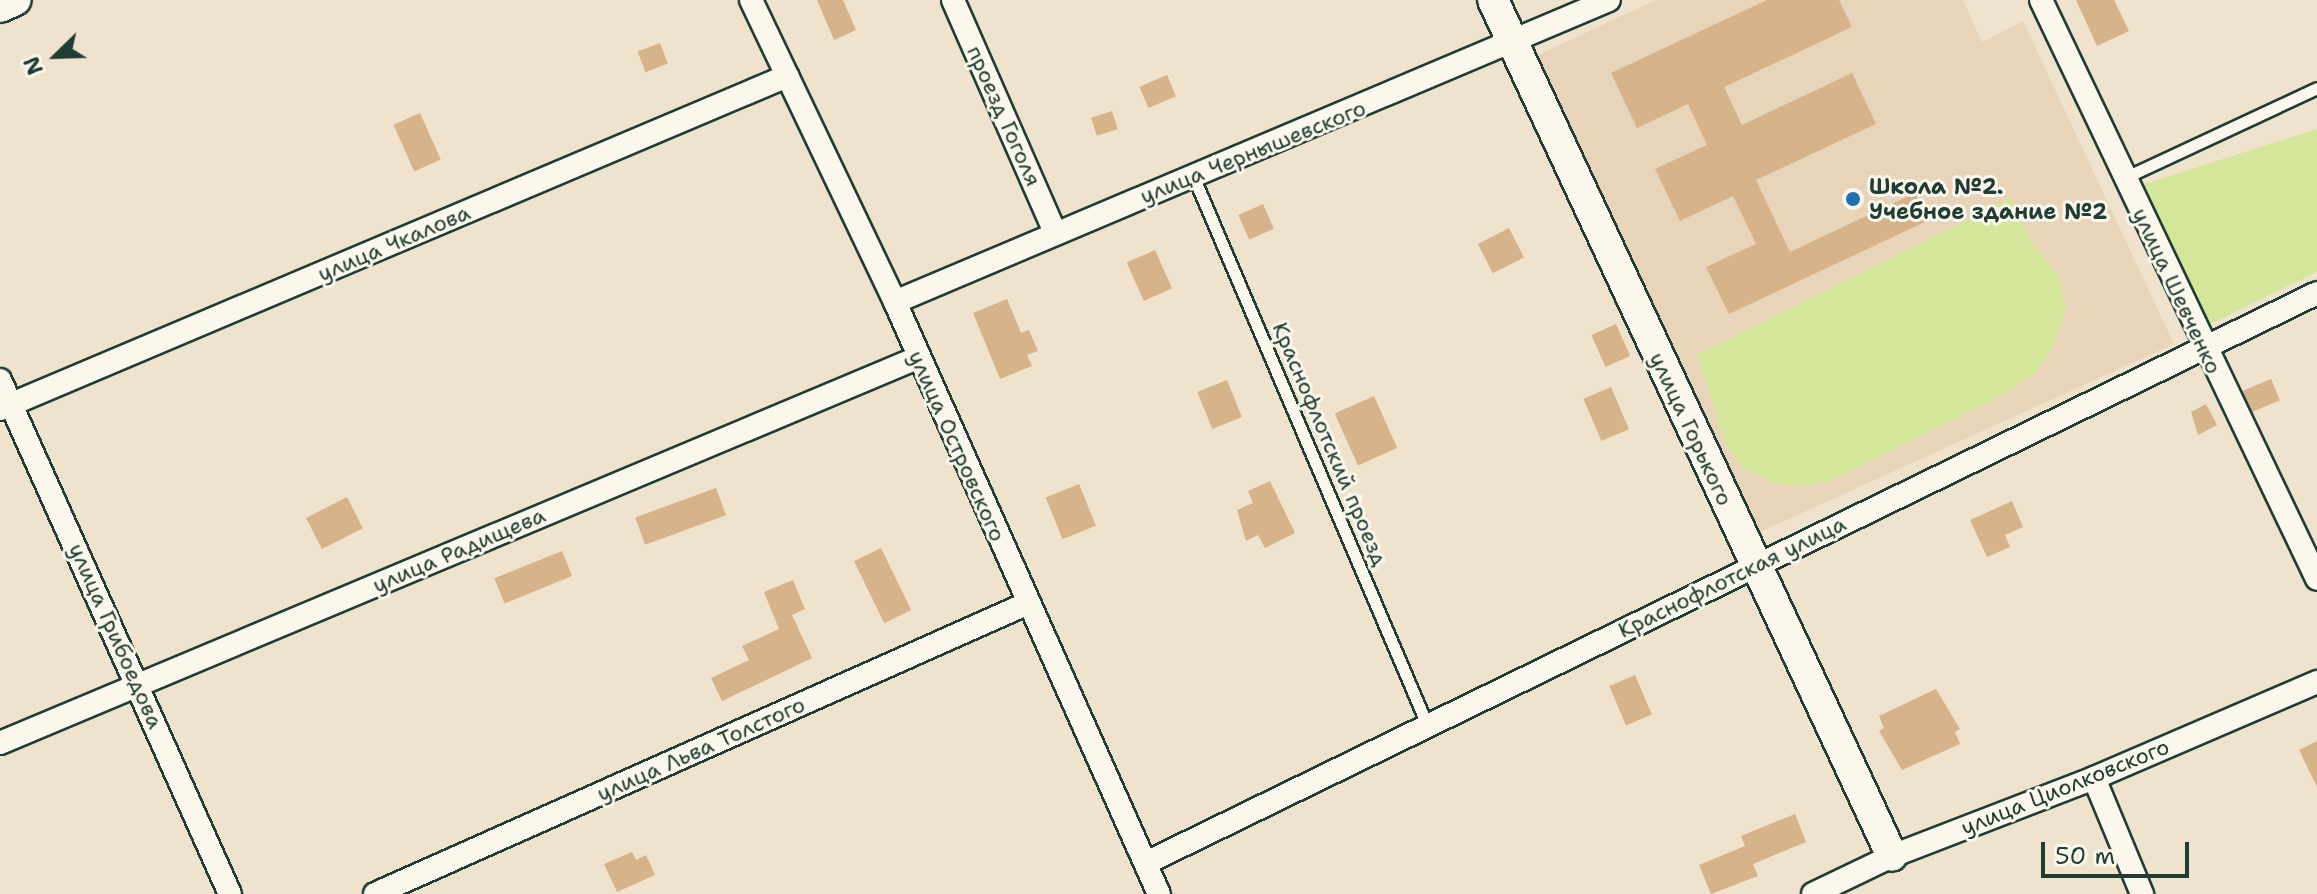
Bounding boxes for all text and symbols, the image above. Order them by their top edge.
north arrow [16,16,96,96]
street label: проезд Гоголя [961,42,1047,190]
text: N [17,52,50,79]
street label: улица Чернышевского [1136,95,1370,209]
place label: Школа №2. Учебное здание №2 [1869,173,2107,224]
marker: Школа №2. Учебное здание №2 [1844,190,1862,208]
street label: улица Чкалова [314,199,474,287]
street label: улица Шевченко [2127,204,2227,378]
street label: Краснофлотский проезд [1267,318,1393,570]
street label: улица Островского [903,347,1011,545]
street label: улица Горького [1644,348,1738,510]
street label: улица Радищева [369,502,549,598]
street label: Краснофлотская улица [1614,510,1850,644]
street label: улица Грибоедова [63,539,169,733]
street label: улица Льва Толстого [593,691,809,807]
street label: улица Циолковского [1957,733,2173,841]
scale bar [2045,826,2193,876]
text: 50 m [2055,840,2115,872]

